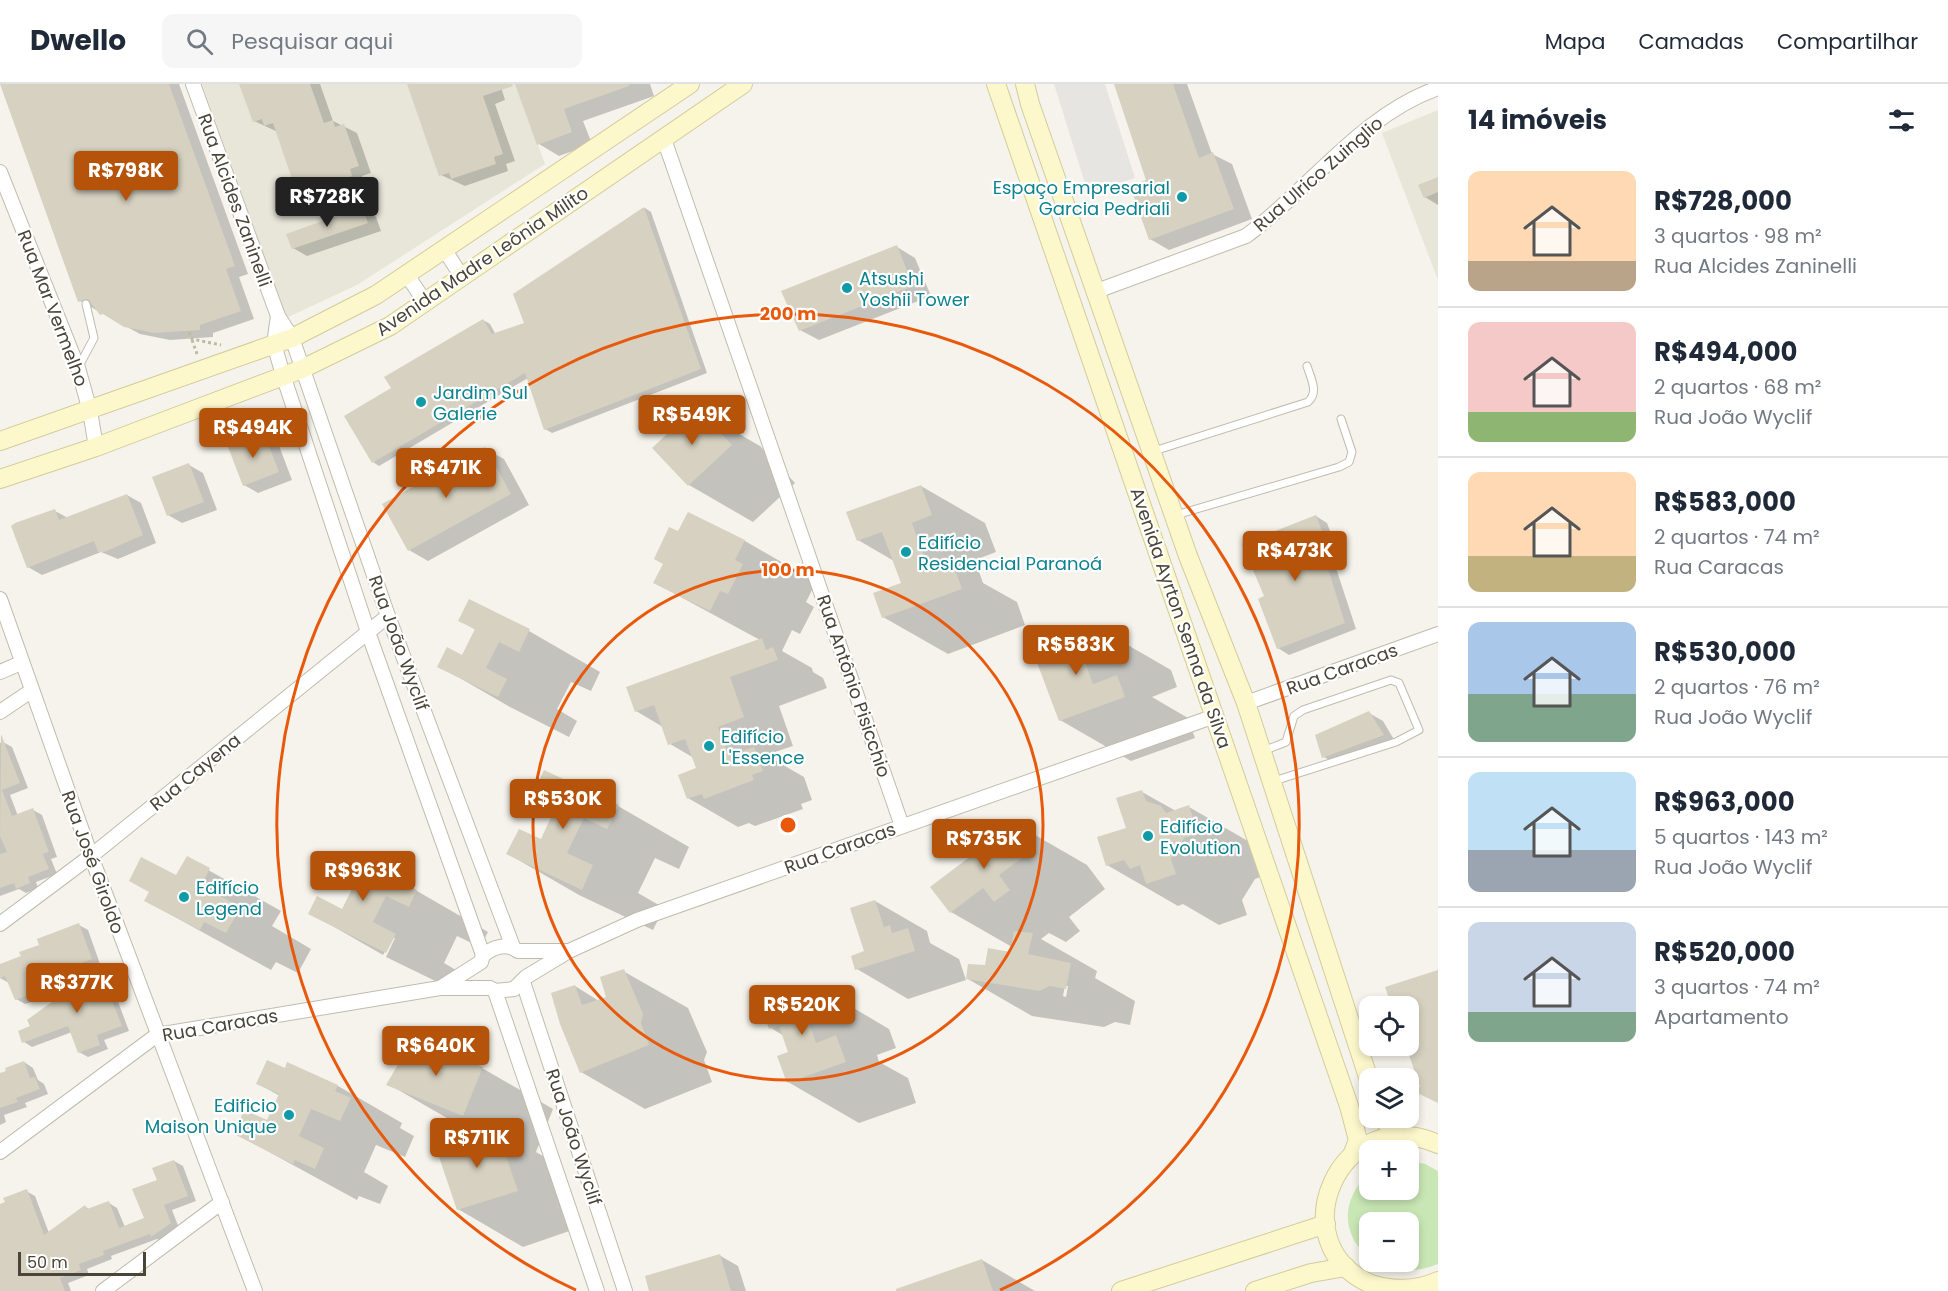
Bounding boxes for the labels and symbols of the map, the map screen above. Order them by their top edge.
street label: Rua Alcides Zaninelli [192,110,278,290]
street label: Rua Ulrico Zuinglio [1248,111,1388,237]
pin: R$798K [77,151,175,202]
place label: Espaço Empresarial Garcia Pedriali [993,175,1170,221]
pin: R$728K [278,177,376,228]
street label: Avenida Madre Leônia Milito [371,180,593,342]
marker: Espaço Empresarial Garcia Pedriali [1175,190,1189,204]
street label: Rua Mar Vermelho [12,226,94,390]
place label: Atsushi Yoshii Tower [859,266,970,312]
marker: Atsushi Yoshii Tower [840,281,854,295]
text: 200 m [760,301,816,326]
place label: Jardim Sul Galerie [433,380,528,426]
marker: Jardim Sul Galerie [414,395,428,409]
pin: R$549K [643,395,741,446]
pin: R$494K [204,408,302,459]
pin: R$471K [397,448,495,499]
street label: Avenida Ayrton Senna da Silva [1125,484,1237,752]
place label: Edifício Residencial Paranoá [918,530,1102,576]
pin: R$473K [1246,531,1344,582]
marker: Edifício Residencial Paranoá [899,545,913,559]
text: 100 m [761,557,815,582]
street label: Rua João Wyclif [363,572,435,714]
street label: Rua Antônio Pisicchio [811,591,897,781]
pin: R$583K [1027,625,1125,676]
street label: Rua Caracas [1283,637,1401,701]
place label: Edifício L'Essence [721,724,804,770]
street label: Rua Cayena [144,728,246,816]
marker: Edifício L'Essence [702,739,716,753]
pin: R$530K [514,779,612,830]
street label: Rua José Giroldo [55,787,131,937]
place label: Edifício Evolution [1160,814,1241,860]
centre of rings [778,815,798,835]
street label: Rua Caracas [781,816,899,880]
pin: R$735K [935,819,1033,870]
marker: Edifício Evolution [1141,829,1155,843]
pin: R$963K [314,851,412,902]
place label: Edifício Legend [196,875,262,921]
marker: Edifício Legend [177,890,191,904]
pin: R$377K [28,963,126,1014]
pin: R$520K [753,985,851,1036]
street label: Rua Caracas [160,1003,280,1047]
pin: R$640K [387,1026,485,1077]
street label: Rua João Wyclif [540,1065,608,1209]
place label: Edificio Maison Unique [145,1093,277,1139]
marker: Edificio Maison Unique [282,1108,296,1122]
pin: R$711K [428,1118,526,1169]
scale bar [18,1249,146,1276]

